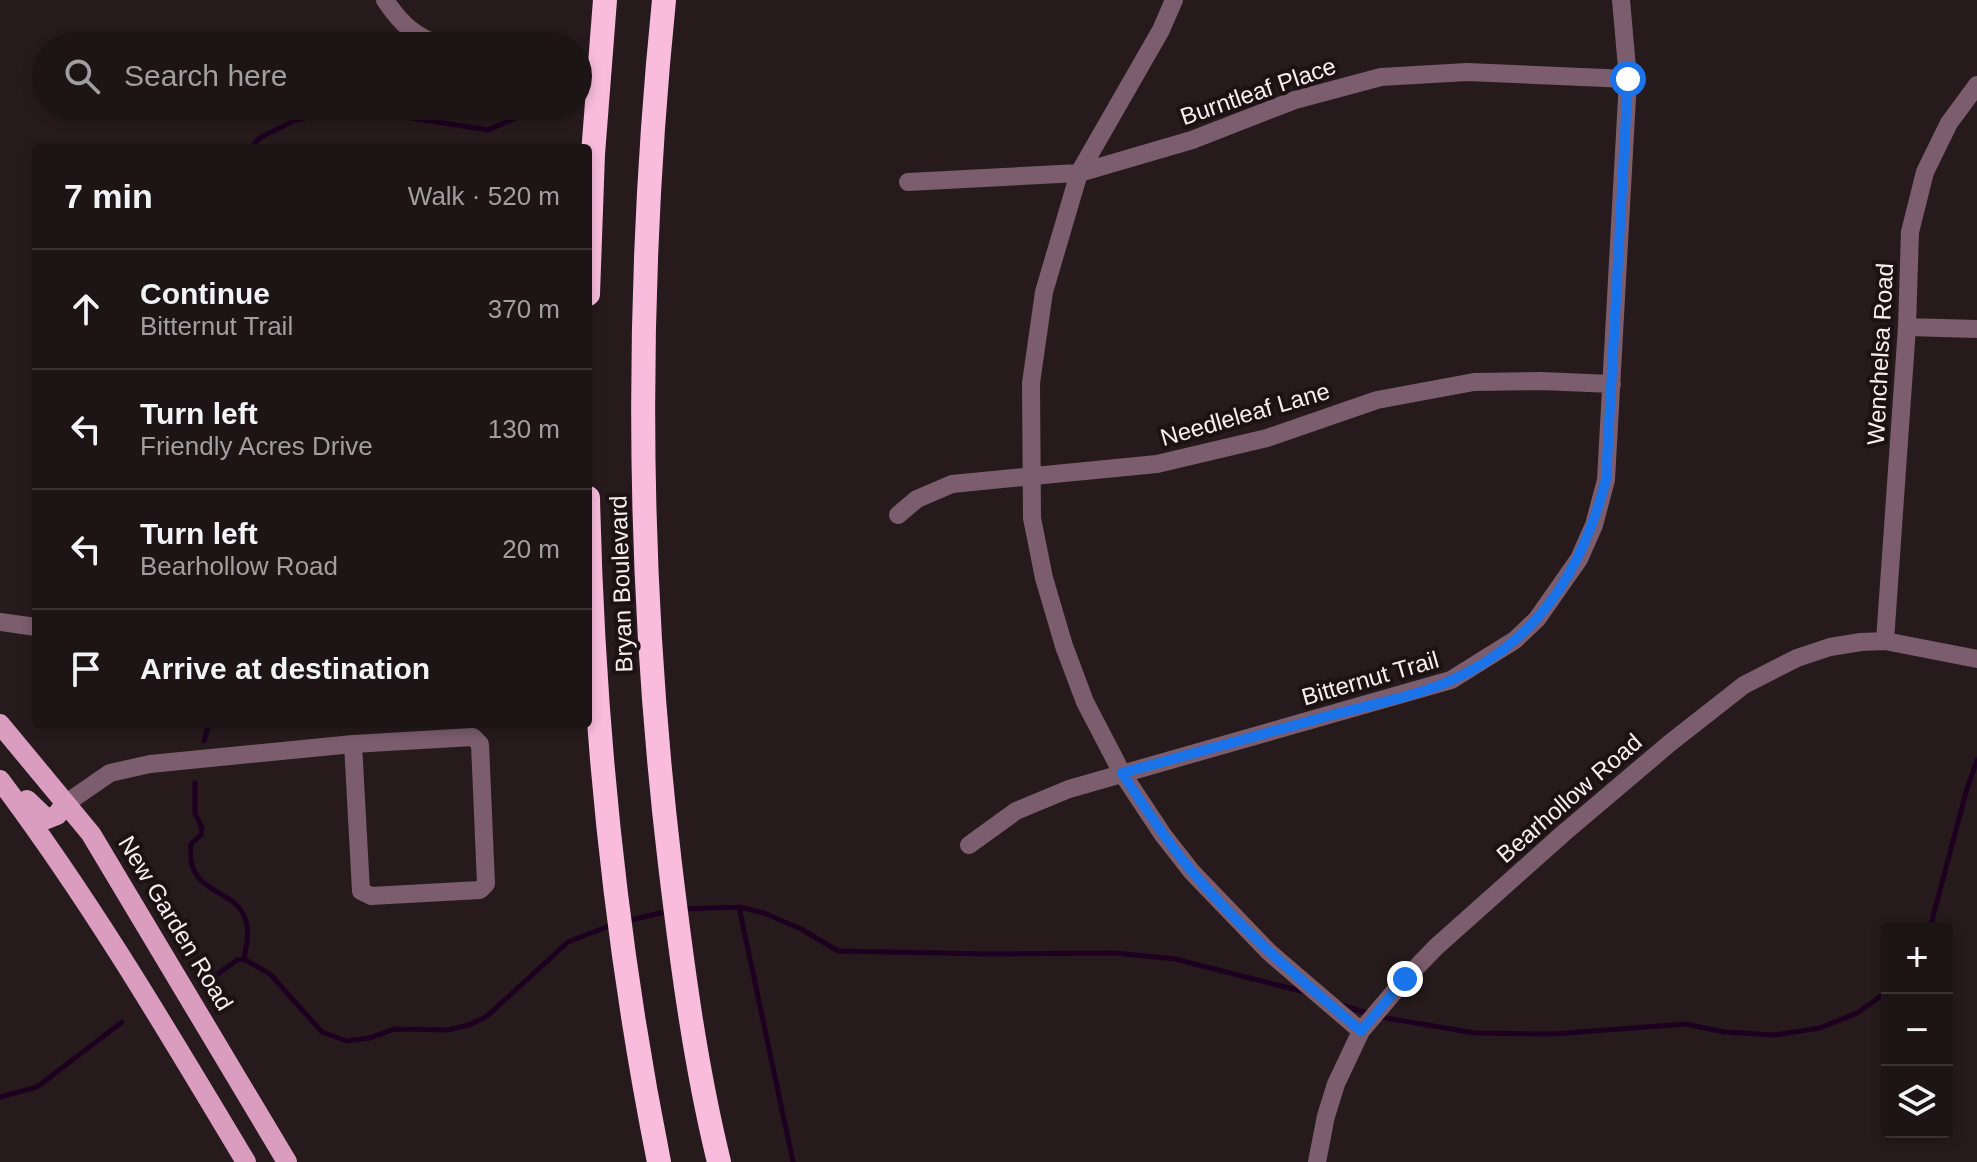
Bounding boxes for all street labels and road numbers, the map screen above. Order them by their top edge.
street label: Burntleaf Place [1177,52,1339,130]
street label: Wenchelsa Road [1862,262,1898,446]
street label: Needleleaf Lane [1157,377,1333,451]
street label: Bryan Boulevard [604,495,638,673]
street label: Bitternut Trail [1298,646,1442,710]
street label: Bearhollow Road [1491,728,1647,868]
street label: New Garden Road [113,831,239,1015]

